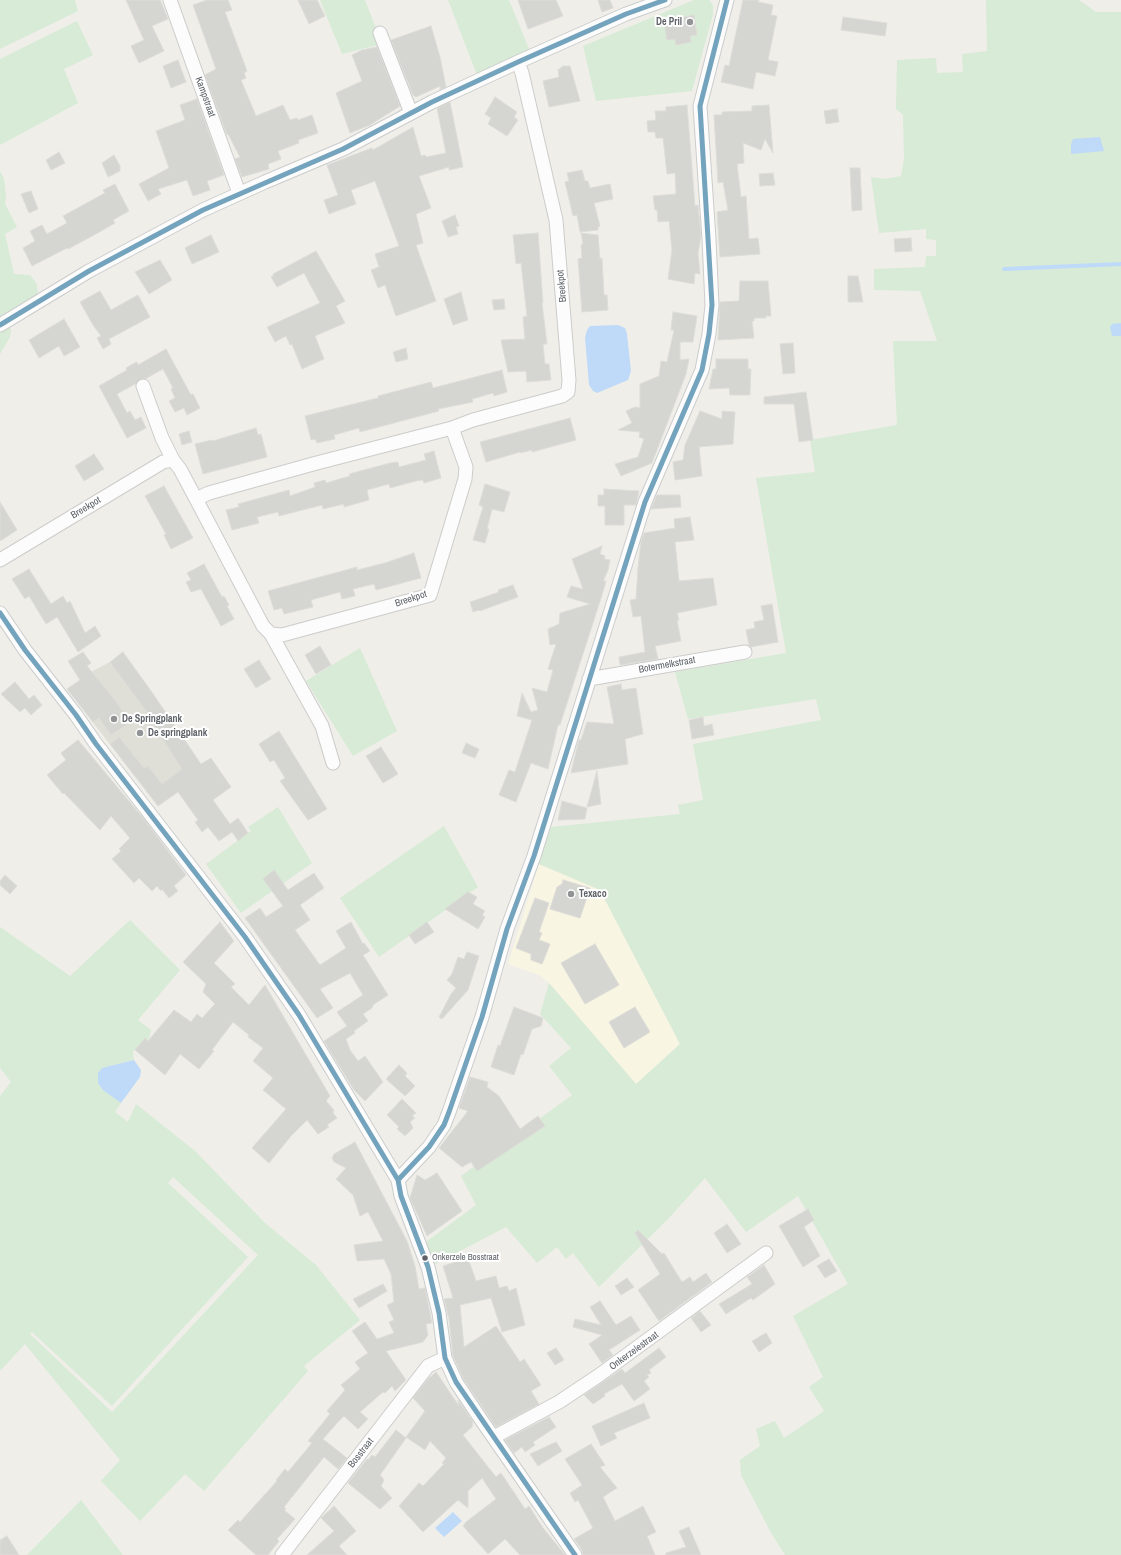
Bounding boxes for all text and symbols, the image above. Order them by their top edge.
place label: De Pril [656,16,682,28]
marker: De Pril [685,17,695,27]
street label: Kampstraat [192,75,218,119]
street label: Breekpot [555,269,569,303]
street label: Breekpot [69,494,103,522]
street label: Breekpot [394,588,428,610]
street label: Botermelkstraat [638,654,696,676]
place label: De Springplank [122,713,182,725]
marker: De Springplank [109,714,119,724]
place label: De springplank [148,727,207,739]
marker: De springplank [135,728,145,738]
place label: Texaco [579,888,607,900]
marker: Texaco [566,889,576,899]
marker: Onkerzele Bosstraat [420,1253,430,1263]
place label: Onkerzele Bosstraat [432,1253,499,1263]
street label: Onkerzelestraat [607,1329,661,1373]
street label: Bosstraat [346,1436,376,1470]

